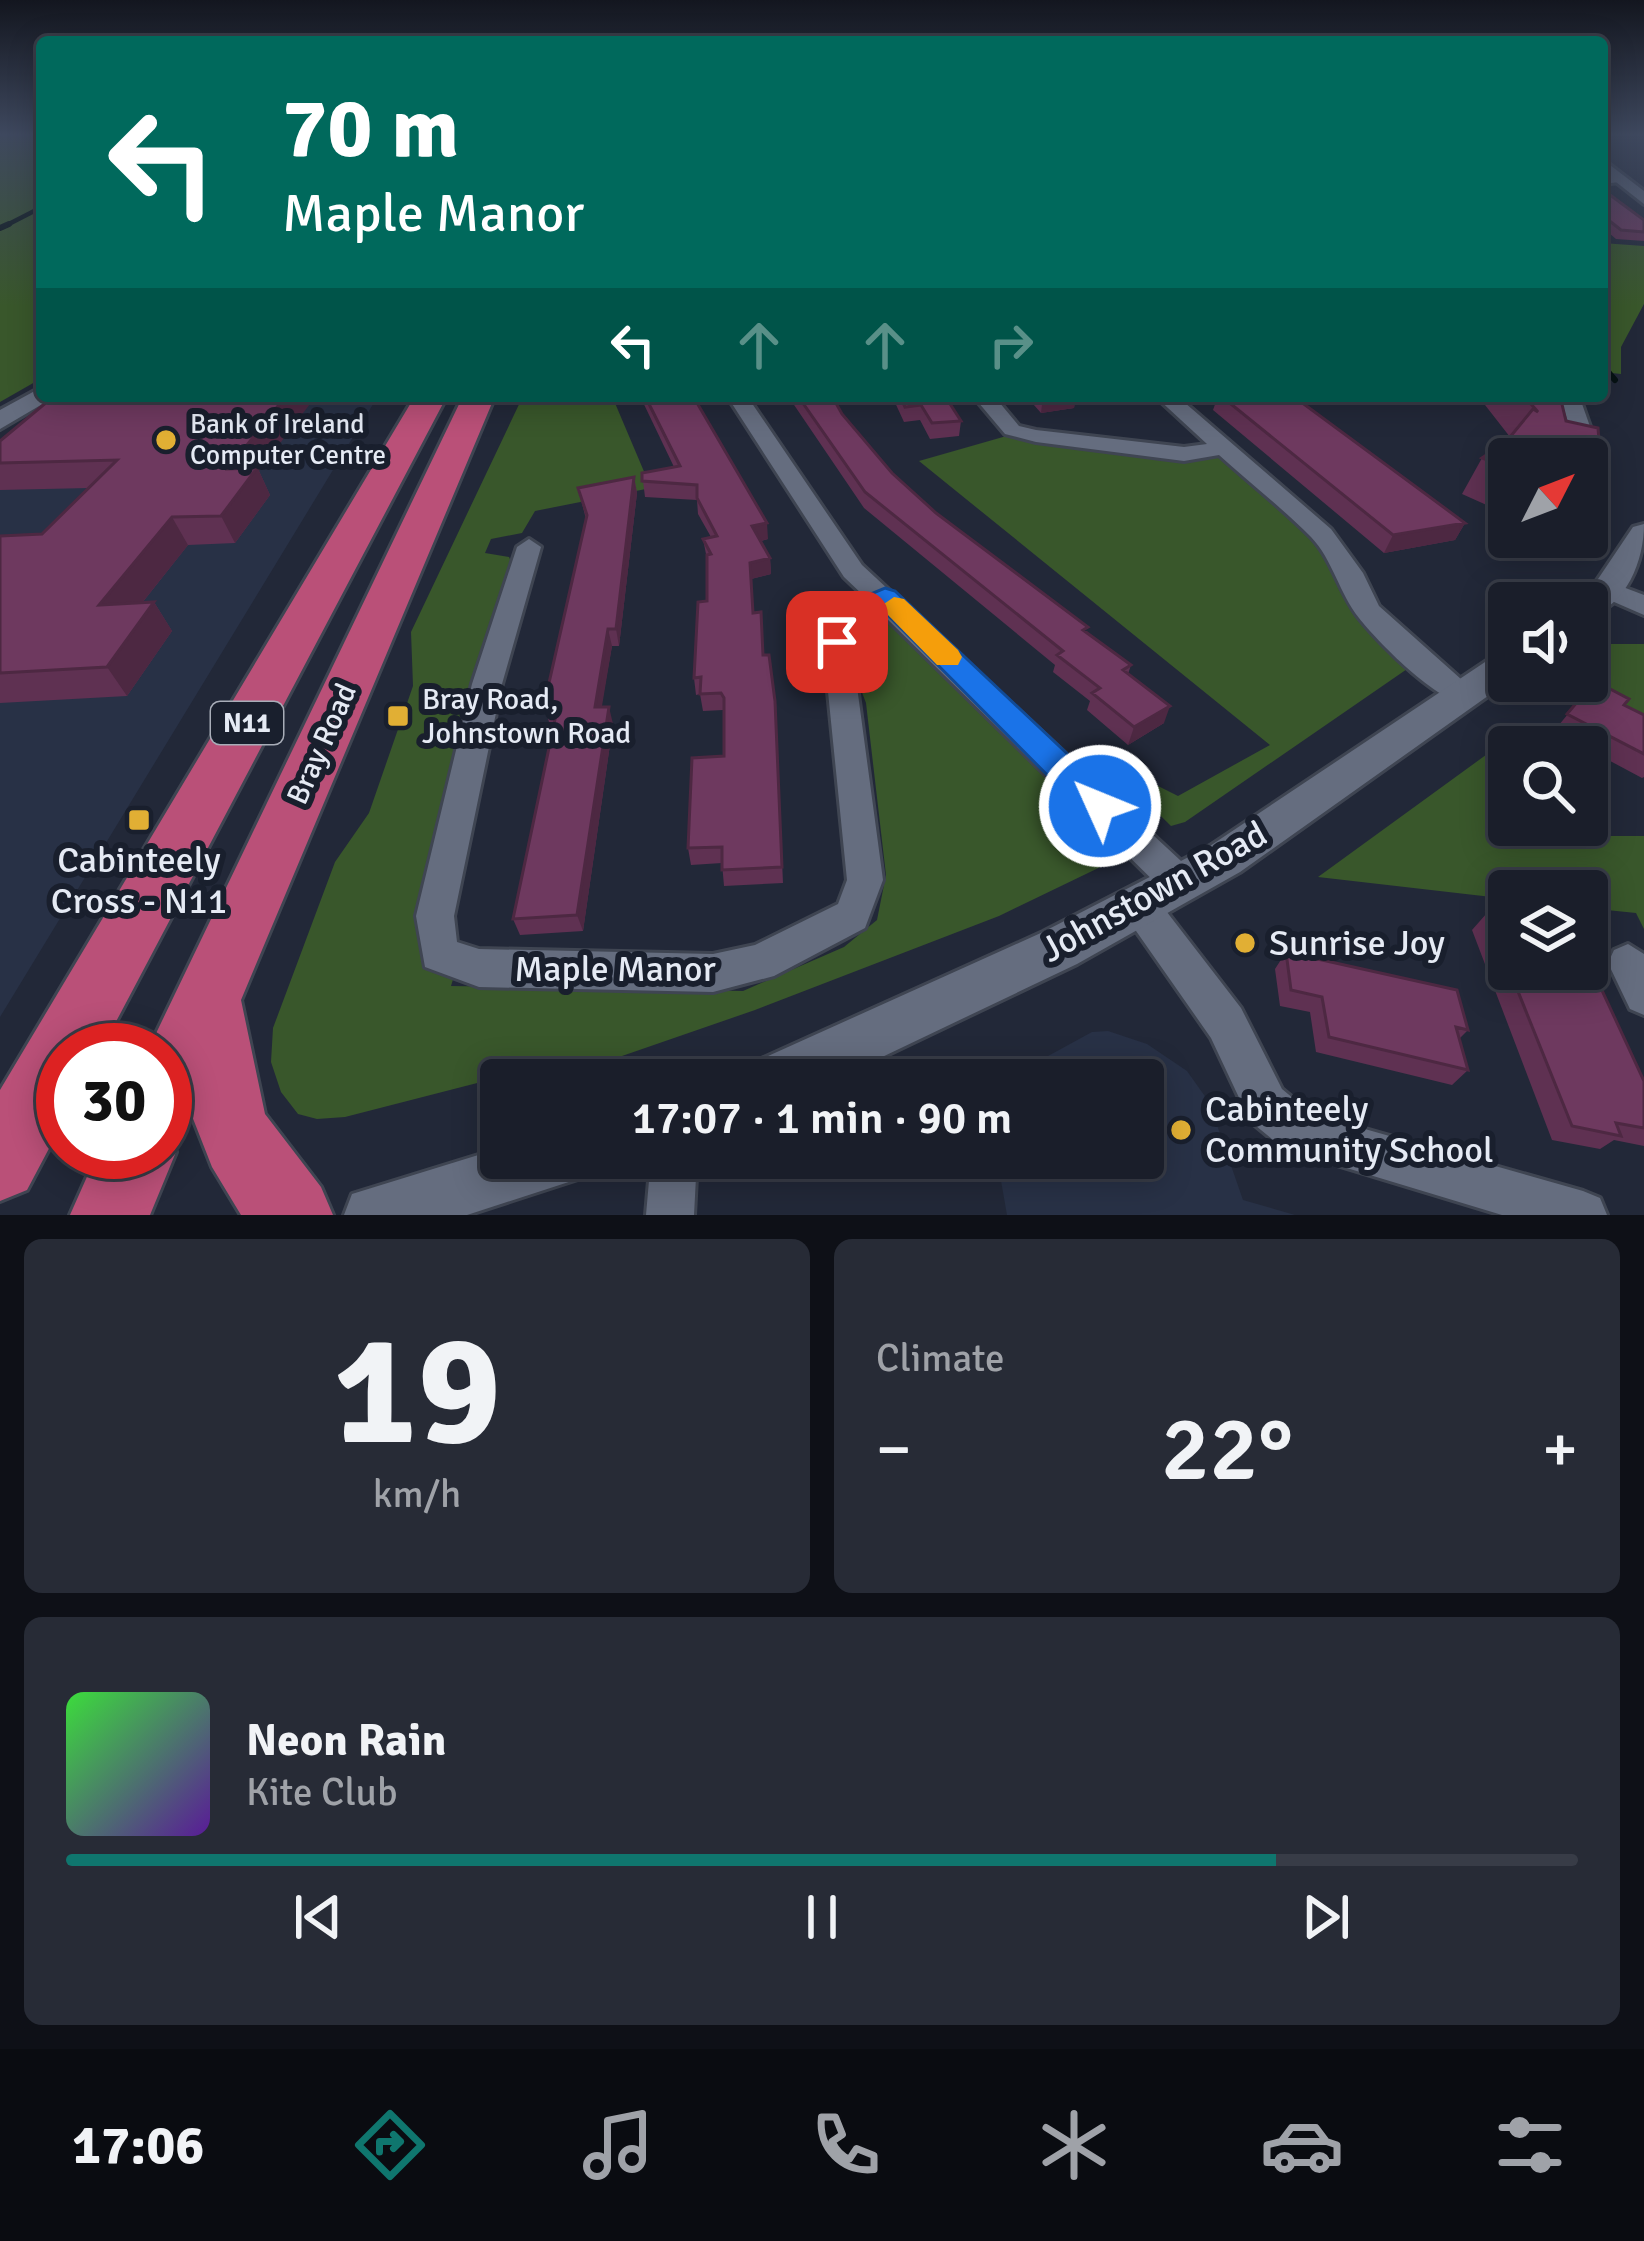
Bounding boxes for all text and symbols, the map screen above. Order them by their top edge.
text: 70 m [282,77,459,181]
icon: left [84,84,240,240]
text: Maple Manor [282,180,584,247]
icon: left [600,312,666,378]
icon: ahead [726,312,792,378]
icon: ahead [852,312,918,378]
icon: right [978,312,1044,378]
place label: Bank of Ireland Computer Centre [190,408,386,472]
marker: Bank of Ireland Computer Centre [153,427,179,453]
north arrow [1488,438,1608,558]
map controls [1488,438,1608,990]
button: sound [1488,582,1608,702]
pin [786,591,888,693]
icon: arrive [804,609,870,675]
street label: Bray Road [279,678,365,810]
place label: Bray Road, Johnstown Road [422,681,631,752]
road number: N11 [211,702,283,744]
marker: Bray Road, Johnstown Road [385,703,411,729]
button: search [1488,726,1608,846]
position arrow [1037,743,1163,869]
marker: Cabinteely Cross - N11 [126,807,152,833]
street label: Johnstown Road [1033,811,1275,973]
place label: Cabinteely Cross - N11 [51,838,227,924]
button: layers [1488,870,1608,990]
place label: Sunrise Joy [1269,921,1445,966]
marker: Sunrise Joy [1232,930,1258,956]
street label: Maple Manor [514,947,716,992]
speed limit sign: 30 [36,1023,192,1179]
place label: Cabinteely Community School [1205,1087,1494,1173]
text: 17:07 · 1 min · 90 m [632,1091,1012,1146]
marker: Cabinteely Community School [1168,1117,1194,1143]
text: 19 [333,1295,501,1488]
text: Climate [876,1334,1005,1382]
text: 22° [1161,1394,1293,1505]
text: − [876,1409,912,1490]
text: + [1542,1409,1578,1490]
text: km/h [373,1470,461,1518]
text: Neon Rain [246,1713,446,1768]
text: Kite Club [246,1768,397,1816]
icon: previous [285,1884,351,1950]
icon: pause [789,1884,855,1950]
icon: next [1293,1884,1359,1950]
icon: directions [348,2103,432,2187]
icon: music [576,2103,660,2187]
icon: phone [804,2103,888,2187]
icon: climate [1032,2103,1116,2187]
icon: car [1260,2103,1344,2187]
icon: filters [1488,2103,1572,2187]
text: 17:06 [72,2112,205,2179]

